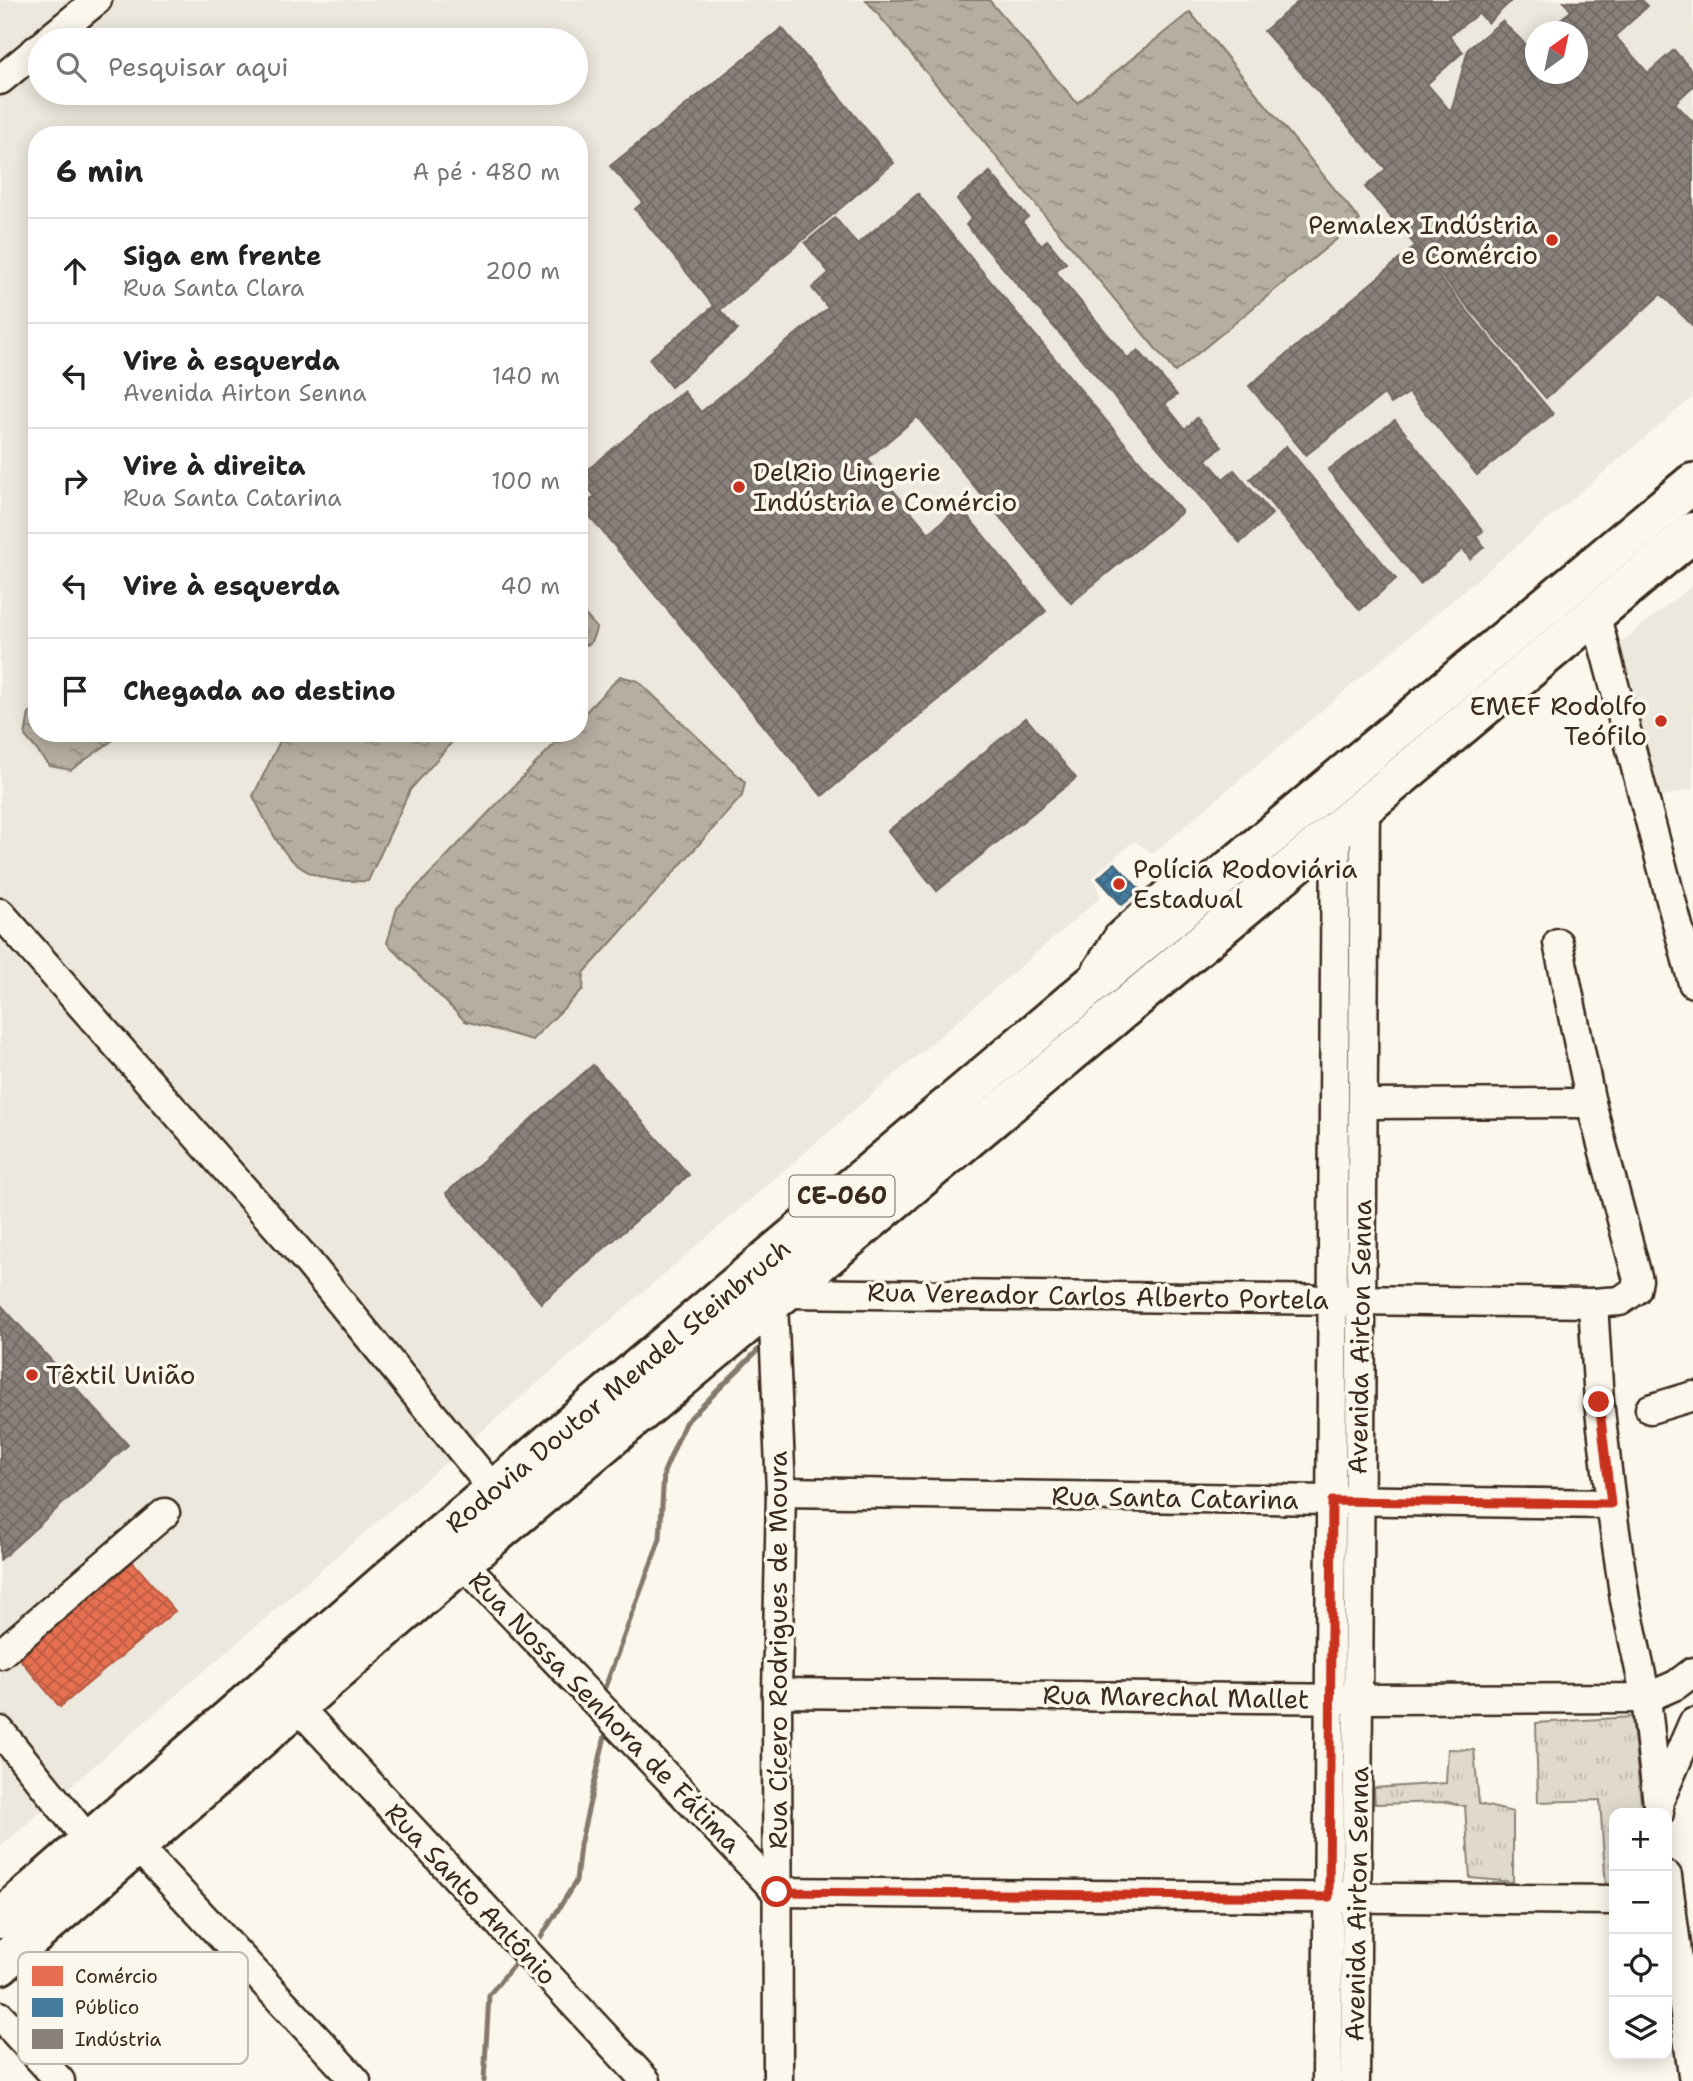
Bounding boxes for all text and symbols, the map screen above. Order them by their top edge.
north arrow [1525,21,1588,84]
search box [28,28,588,105]
icon: search [52,48,90,86]
text: Pesquisar aqui [108,49,289,84]
text: 6 min [56,151,143,192]
text: A pé · 480 m [412,157,560,187]
place label: Pemalex Indústria e Comércio [1308,207,1538,272]
marker: Pemalex Indústria e Comércio [1544,232,1560,248]
text: Siga em frente [123,238,322,273]
icon: ahead [56,252,94,290]
text: 200 m [485,256,560,286]
text: Rua Santa Clara [123,273,304,303]
text: Vire à esquerda [123,343,340,378]
icon: left [56,357,94,395]
text: 140 m [492,361,560,391]
text: Avenida Airton Senna [123,378,366,408]
text: Vire à direita [123,448,305,483]
place label: DelRio Lingerie Indústria e Comércio [753,454,1017,519]
icon: right [56,462,94,500]
text: 100 m [491,466,560,496]
marker: DelRio Lingerie Indústria e Comércio [731,479,747,495]
text: Rua Santa Catarina [123,483,342,513]
icon: left [56,567,94,605]
text: Vire à esquerda [123,568,340,603]
text: 40 m [500,571,560,601]
icon: arrive [56,672,94,710]
text: Chegada ao destino [123,673,396,708]
place label: EMEF Rodolfo Teófilo [1470,688,1647,753]
marker: EMEF Rodolfo Teófilo [1653,713,1669,729]
place label: Polícia Rodoviária Estadual [1133,851,1358,916]
marker: Polícia Rodoviária Estadual [1111,876,1127,892]
road number: CE-060 [790,1176,894,1216]
street label: Avenida Airton Senna [1340,1199,1379,1475]
street label: Rodovia Doutor Mendel Steinbruch [438,1231,798,1541]
street label: Rua Vereador Carlos Alberto Portela [867,1274,1329,1317]
place label: Têxtil União [46,1357,196,1392]
marker: Têxtil União [24,1367,40,1383]
route end [1583,1386,1614,1417]
street label: Rua Cícero Rodrigues de Moura [760,1451,795,1849]
street label: Rua Santa Catarina [1051,1478,1299,1517]
street label: Rua Nossa Senhora de Fátima [461,1563,749,1860]
street label: Rua Marechal Mallet [1042,1677,1310,1716]
street label: Avenida Airton Senna [1337,1766,1376,2042]
street label: Rua Santo Antônio [378,1795,565,1992]
map controls [1609,1808,1672,2060]
button: + [1609,1808,1672,1871]
button: − [1609,1871,1672,1934]
route start [761,1876,792,1907]
button: locate [1609,1934,1672,1997]
legend [18,1952,248,2064]
text: Comércio [75,1964,158,1989]
text: Público [75,1995,139,2020]
button: layers [1609,1997,1672,2060]
text: Indústria [75,2027,162,2052]

